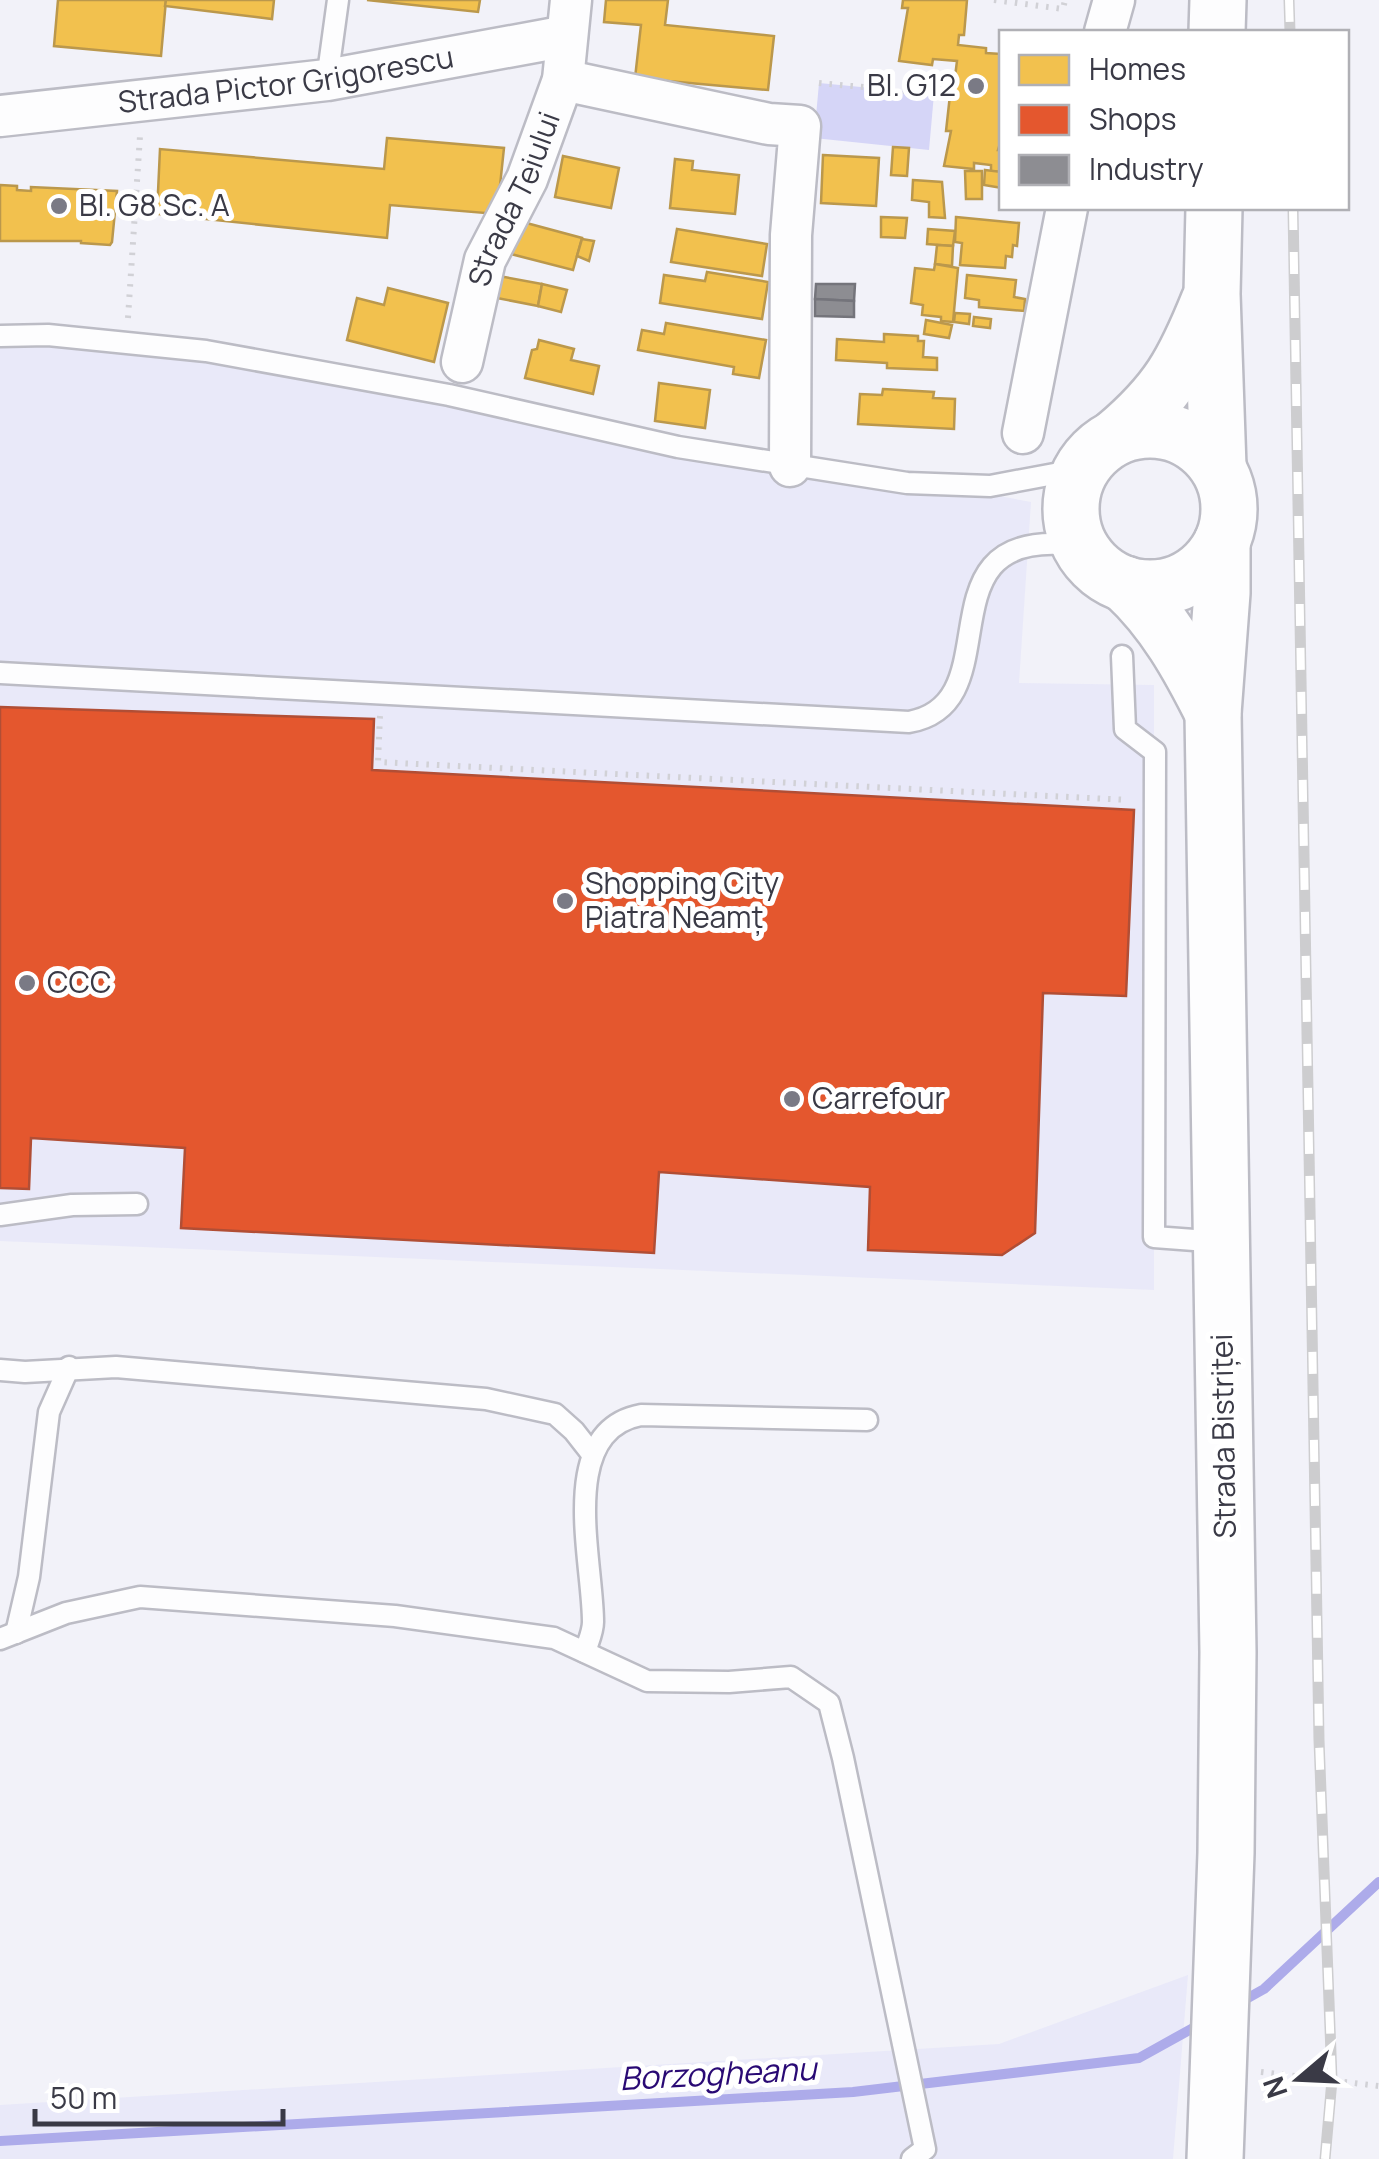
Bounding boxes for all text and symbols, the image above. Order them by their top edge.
legend [999,30,1349,210]
street label: Strada Pictor Grigorescu [116,35,457,122]
text: Homes [1089,48,1186,89]
place label: Bl. G12 [867,64,956,105]
marker: Bl. G12 [965,75,987,97]
text: Shops [1089,98,1176,139]
street label: Strada Teiului [458,106,569,290]
text: Industry [1089,148,1204,189]
place label: Bl. G8 Sc. A [79,184,230,225]
marker: Bl. G8 Sc. A [48,195,70,217]
place label: Shopping City Piatra Neamț [585,862,779,937]
marker: Shopping City Piatra Neamț [554,890,576,912]
place label: CCC [47,961,111,1002]
marker: CCC [16,972,38,994]
place label: Carrefour [812,1077,946,1118]
marker: Carrefour [781,1088,803,1110]
street label: Strada Bistriței [1200,1333,1245,1539]
north arrow [1249,2029,1349,2129]
water label: Borzogheanu [619,2046,820,2100]
scale bar [35,2064,282,2126]
text: N [1253,2072,1296,2103]
text: 50 m [50,2077,117,2118]

